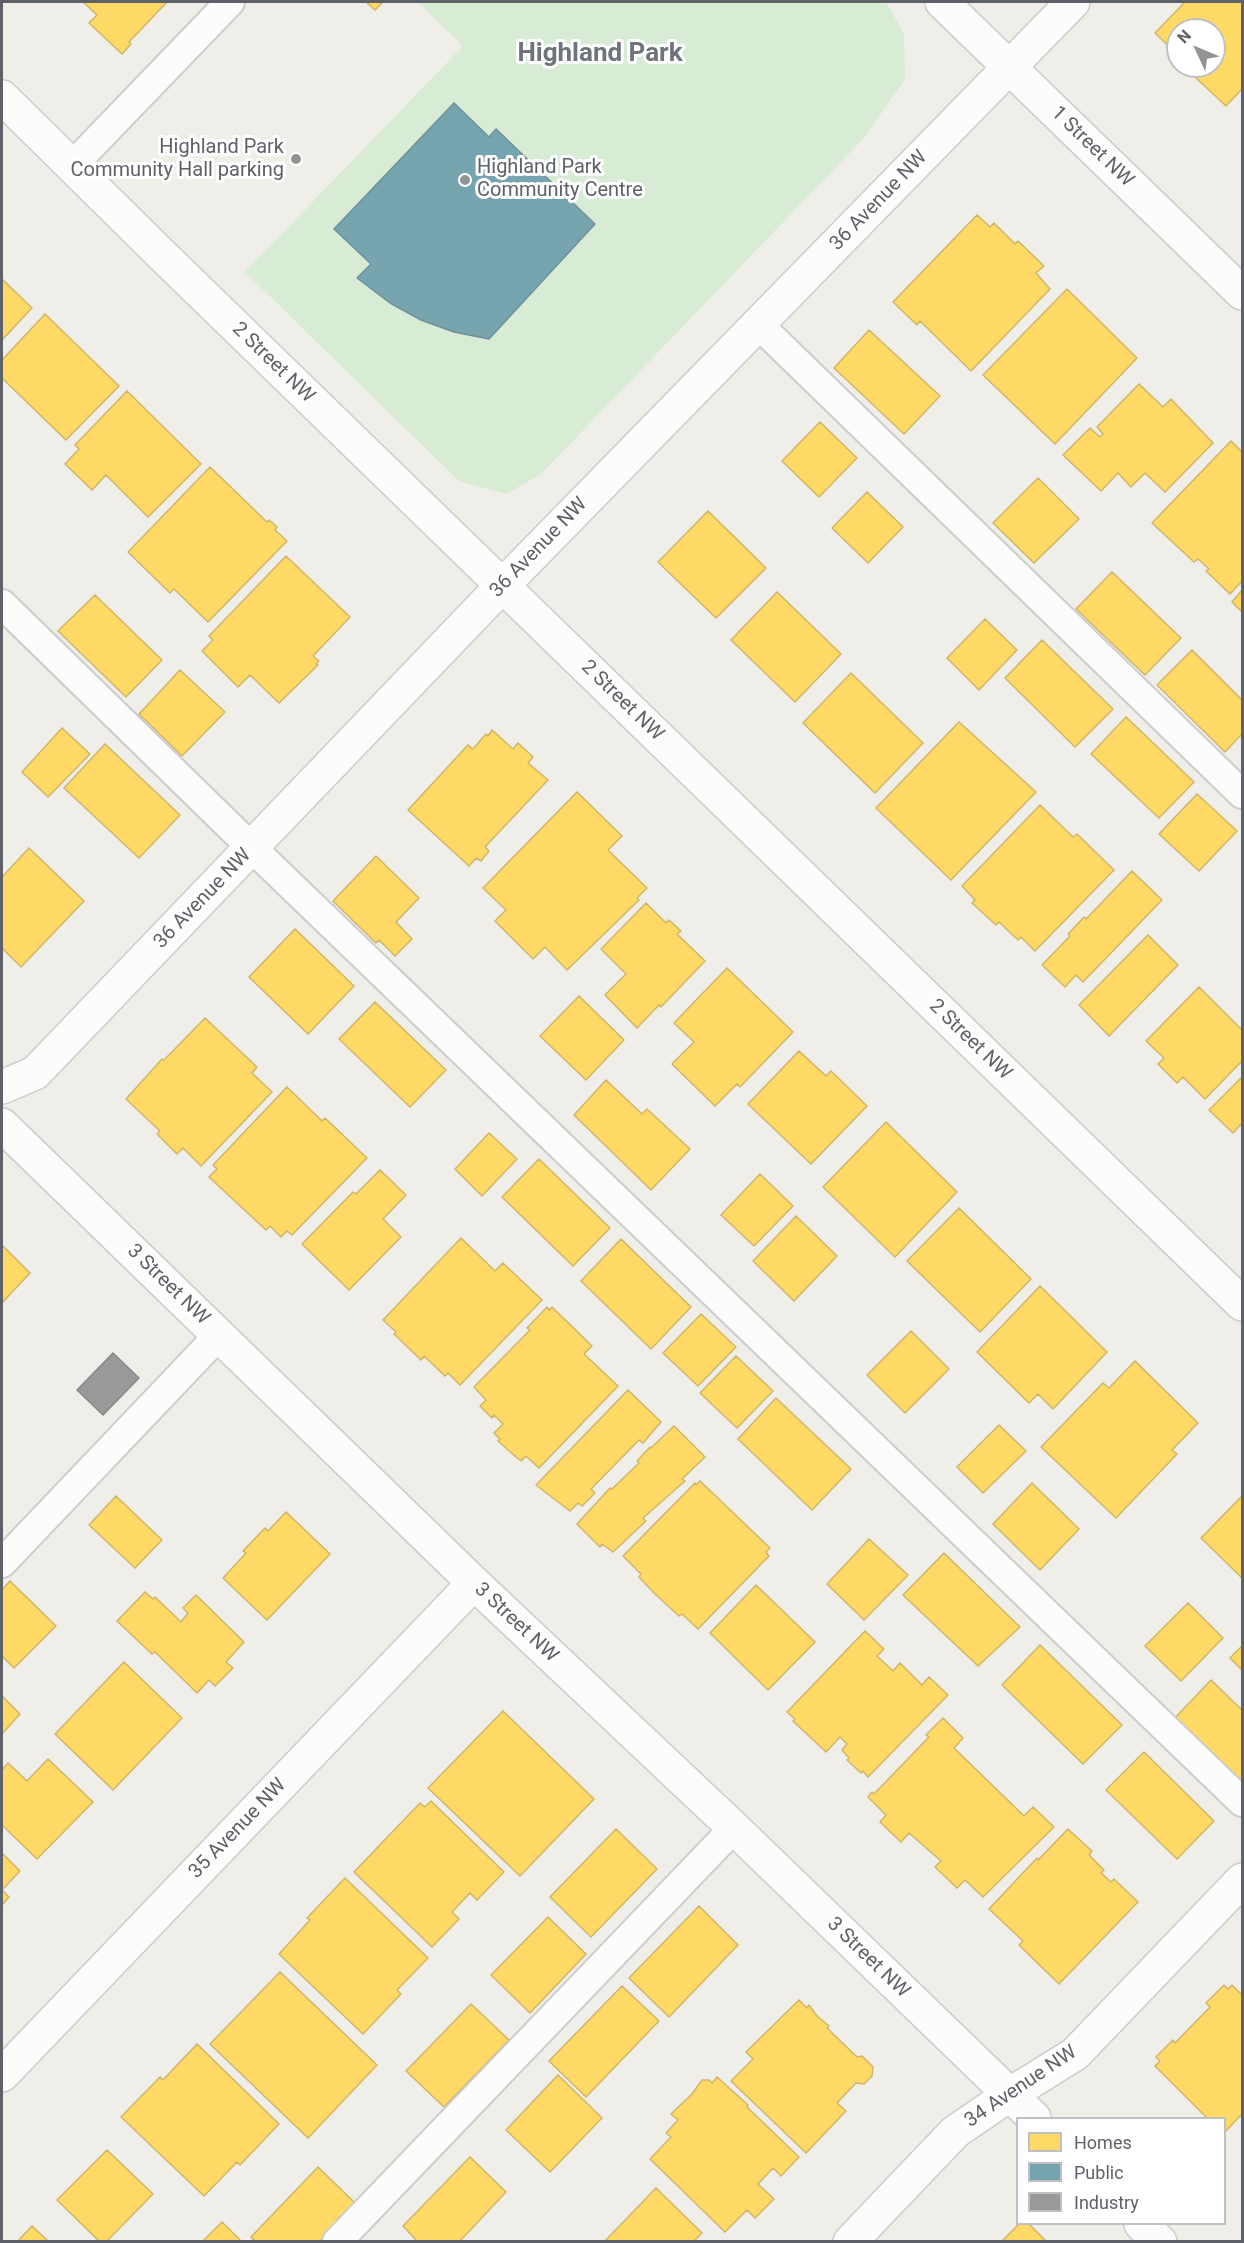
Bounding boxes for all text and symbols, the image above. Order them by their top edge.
north arrow [1166,18,1226,78]
text: N [1173,26,1195,47]
district label: Highland Park [517,38,683,70]
street label: 1 Street NW [1046,102,1138,192]
place label: Highland Park Community Hall parking [71,136,284,183]
street label: 36 Avenue NW [825,146,933,256]
marker: Highland Park Community Hall parking [289,152,303,166]
place label: Highland Park Community Centre [477,156,643,203]
marker: Highland Park Community Centre [458,173,472,187]
street label: 2 Street NW [227,318,319,408]
street label: 36 Avenue NW [485,493,593,603]
street label: 2 Street NW [576,656,668,746]
street label: 36 Avenue NW [149,844,257,954]
street label: 2 Street NW [924,995,1016,1085]
street label: 3 Street NW [122,1240,214,1330]
street label: 3 Street NW [469,1578,563,1668]
street label: 35 Avenue NW [184,1774,292,1884]
street label: 3 Street NW [822,1913,914,2003]
street label: 34 Avenue NW [960,2041,1082,2133]
legend [1016,2117,1226,2225]
text: Homes [1074,2132,1132,2153]
text: Public [1074,2162,1124,2183]
text: Industry [1074,2192,1139,2213]

